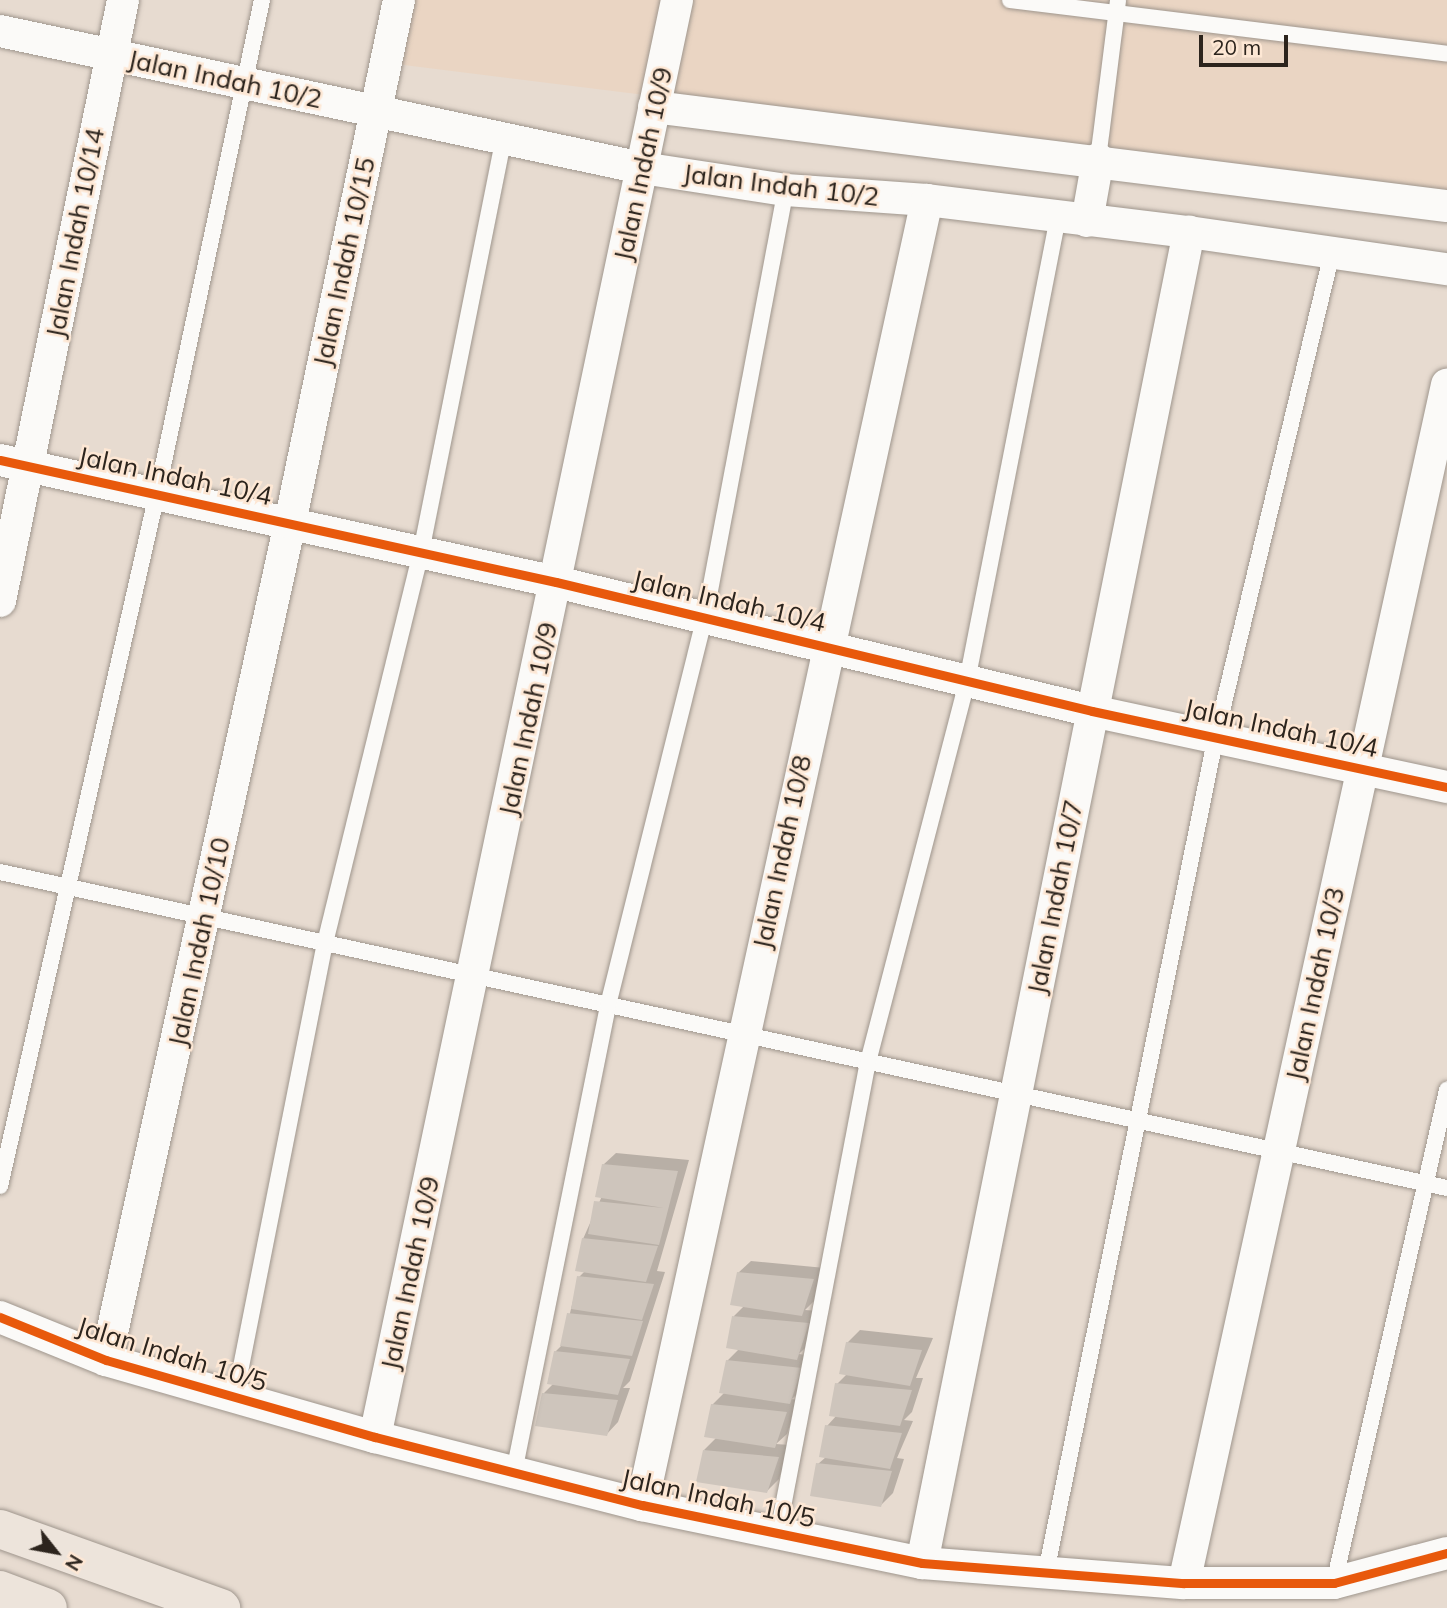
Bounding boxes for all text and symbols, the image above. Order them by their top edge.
scale bar [1202,21,1291,65]
text: 20 m [1212,34,1261,60]
street label: Jalan Indah 10/2 [125,43,325,115]
street label: Jalan Indah 10/9 [607,64,679,264]
street label: Jalan Indah 10/14 [39,125,111,341]
street label: Jalan Indah 10/15 [307,155,381,369]
street label: Jalan Indah 10/2 [681,157,881,213]
street label: Jalan Indah 10/4 [75,440,275,512]
street label: Jalan Indah 10/4 [629,564,829,638]
street label: Jalan Indah 10/9 [492,619,564,819]
street label: Jalan Indah 10/4 [1181,692,1381,764]
street label: Jalan Indah 10/8 [746,752,818,952]
street label: Jalan Indah 10/7 [1021,797,1089,997]
street label: Jalan Indah 10/10 [162,835,236,1049]
street label: Jalan Indah 10/3 [1279,884,1351,1084]
street label: Jalan Indah 10/9 [374,1173,446,1373]
street label: Jalan Indah 10/5 [73,1310,271,1398]
street label: Jalan Indah 10/5 [618,1462,818,1534]
north arrow [21,1517,91,1587]
text: N [60,1550,88,1575]

